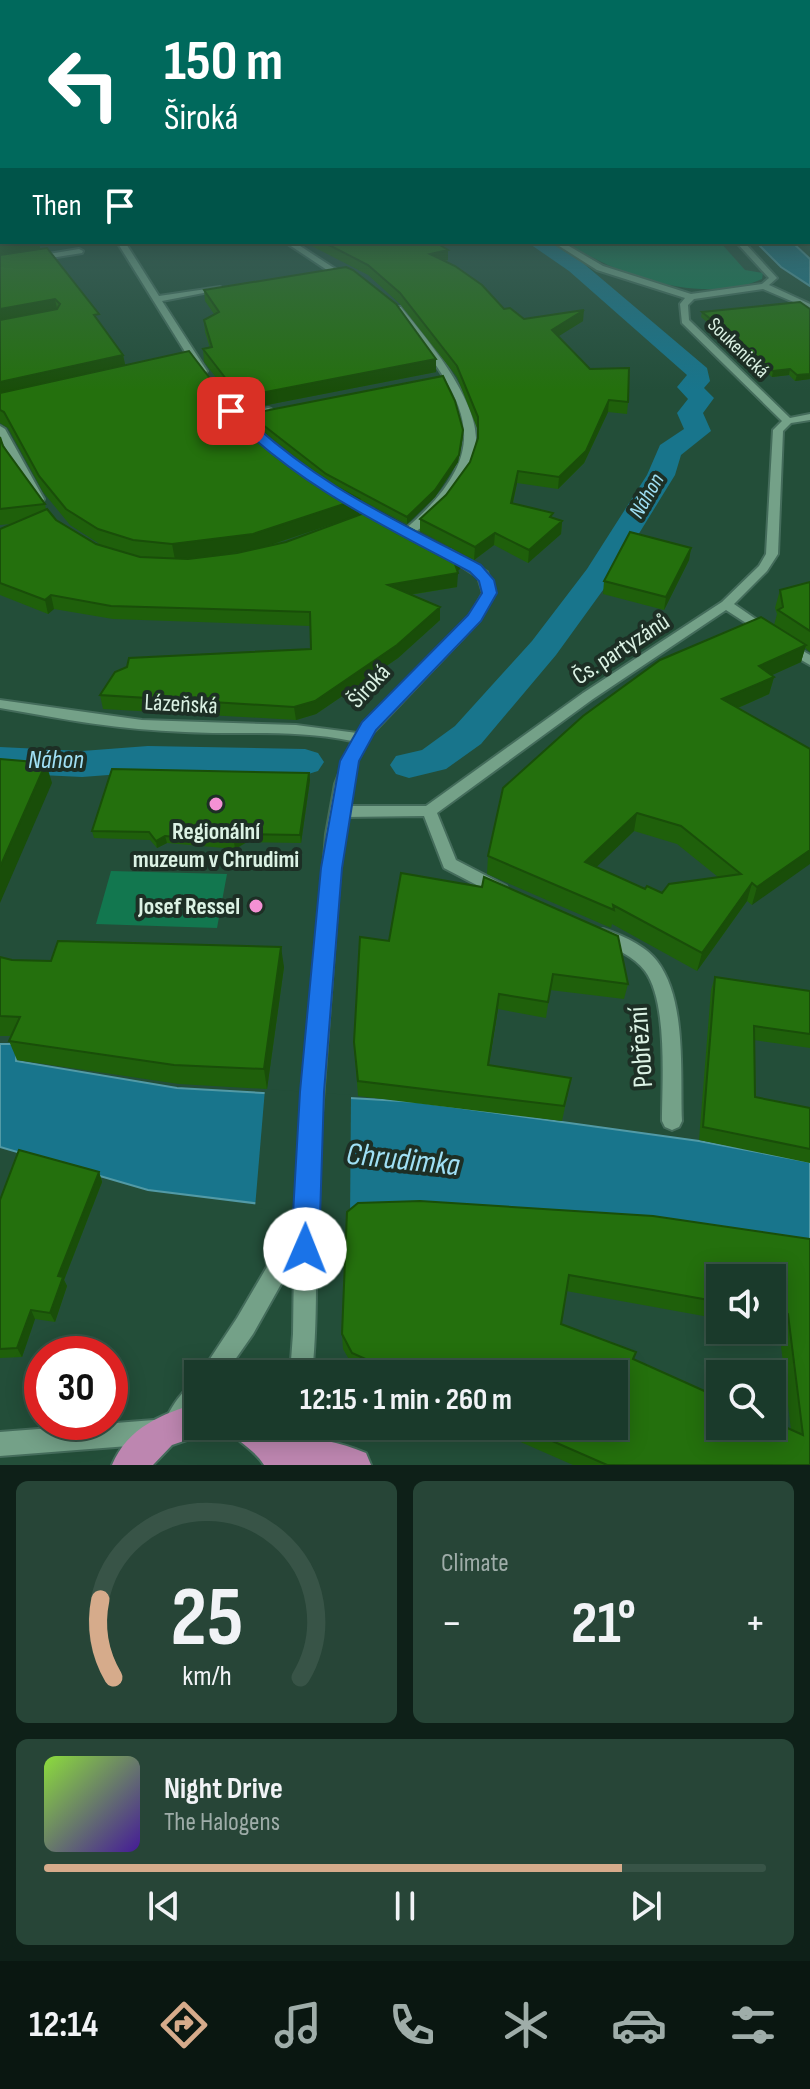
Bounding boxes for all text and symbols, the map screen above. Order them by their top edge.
text: 150 m [164,29,283,96]
icon: left [32,32,136,136]
text: Široká [164,97,238,140]
icon: arrive [98,184,142,228]
text: Then [32,188,82,224]
street label: Soukenická [702,313,774,383]
pin [197,377,265,445]
icon: arrive [209,389,253,433]
water label: Náhon [623,469,671,523]
street label: Čs. partyzánů [567,607,675,691]
street label: Široká [341,658,397,714]
street label: Lázeňská [144,688,218,720]
water label: Náhon [28,745,84,776]
marker: Regionální muzeum v Chrudimi [207,795,225,813]
place label: Regionální muzeum v Chrudimi [133,817,299,874]
place label: Josef Ressel [137,892,240,921]
marker: Josef Ressel [247,897,265,915]
street label: Pobřežní [622,1005,660,1089]
water label: Chrudimka [344,1135,462,1185]
position arrow [263,1207,347,1291]
map controls [706,1264,786,1440]
button: sound [706,1264,786,1344]
speed limit sign: 30 [24,1336,128,1440]
button: search [706,1360,786,1440]
text: 12:15 · 1 min · 260 m [300,1382,512,1418]
text: Climate [441,1548,509,1579]
text: 25 [170,1569,243,1669]
text: 21° [571,1588,636,1660]
text: − [441,1597,463,1650]
text: + [744,1597,766,1650]
text: km/h [182,1659,231,1694]
text: Night Drive [164,1771,283,1807]
text: The Halogens [164,1807,280,1838]
icon: previous [142,1884,186,1928]
icon: pause [383,1884,427,1928]
icon: next [624,1884,668,1928]
icon: directions [156,1997,212,2053]
icon: music [270,1997,326,2053]
icon: phone [384,1997,440,2053]
icon: climate [498,1997,554,2053]
icon: car [611,1997,667,2053]
icon: filters [725,1997,781,2053]
text: 12:14 [29,2004,98,2047]

